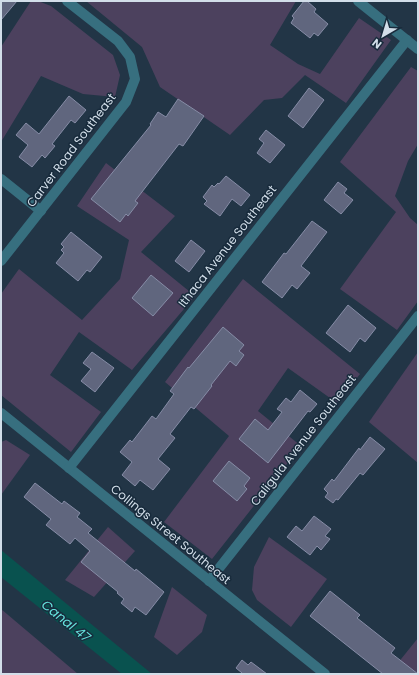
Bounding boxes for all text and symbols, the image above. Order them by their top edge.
north arrow [363,16,403,56]
text: N [369,35,385,53]
street label: Carver Road Southeast [22,89,120,211]
street label: Ithaca Avenue Southeast [174,181,280,311]
street label: Caligula Avenue Southeast [246,371,360,509]
street label: Collings Street Southeast [107,480,235,588]
water label: Canal 47 [37,595,95,647]

